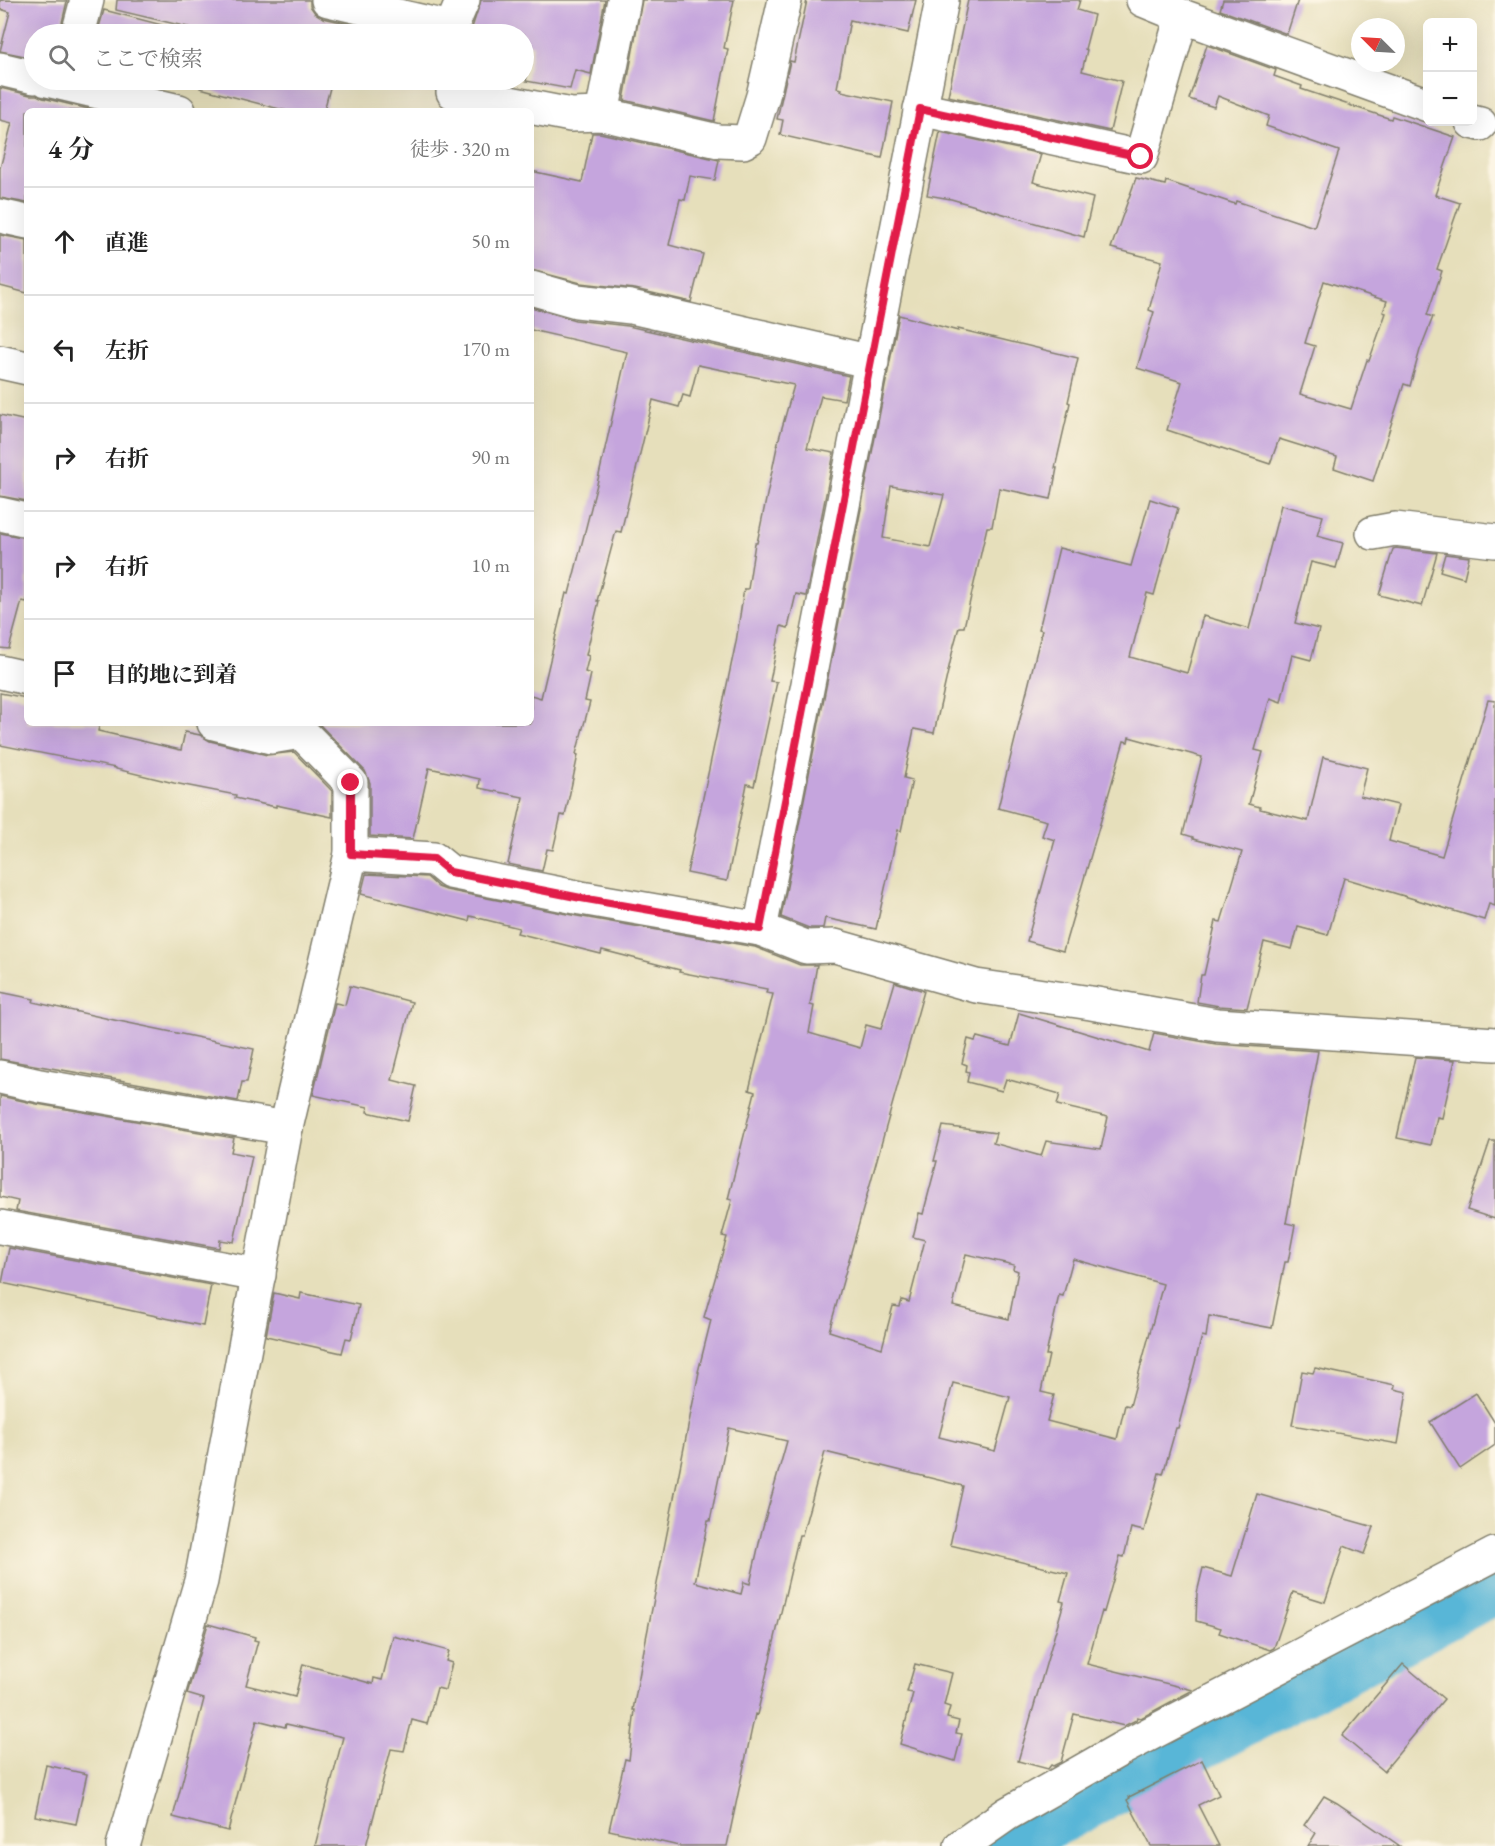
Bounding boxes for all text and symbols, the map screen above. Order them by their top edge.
north arrow [1351,18,1405,72]
map controls [1423,18,1477,126]
button: + [1423,18,1477,72]
search box [24,24,534,90]
icon: search [45,41,78,74]
text: ここで検索 [93,44,203,73]
button: − [1423,72,1477,126]
text: 4 分 [48,132,94,166]
text: 徒歩 · 320 m [410,136,510,162]
route start [1127,143,1153,169]
icon: ahead [48,225,81,258]
text: 直進 [105,228,149,257]
text: 50 m [471,228,510,254]
icon: left [48,333,81,366]
text: 左折 [105,336,149,365]
text: 170 m [462,336,510,362]
icon: right [48,441,81,474]
text: 右折 [105,444,149,473]
text: 90 m [471,444,510,470]
icon: right [48,549,81,582]
text: 右折 [105,552,149,581]
text: 10 m [471,552,510,578]
icon: arrive [48,657,81,690]
text: 目的地に到着 [105,660,237,689]
route end [337,769,363,795]

